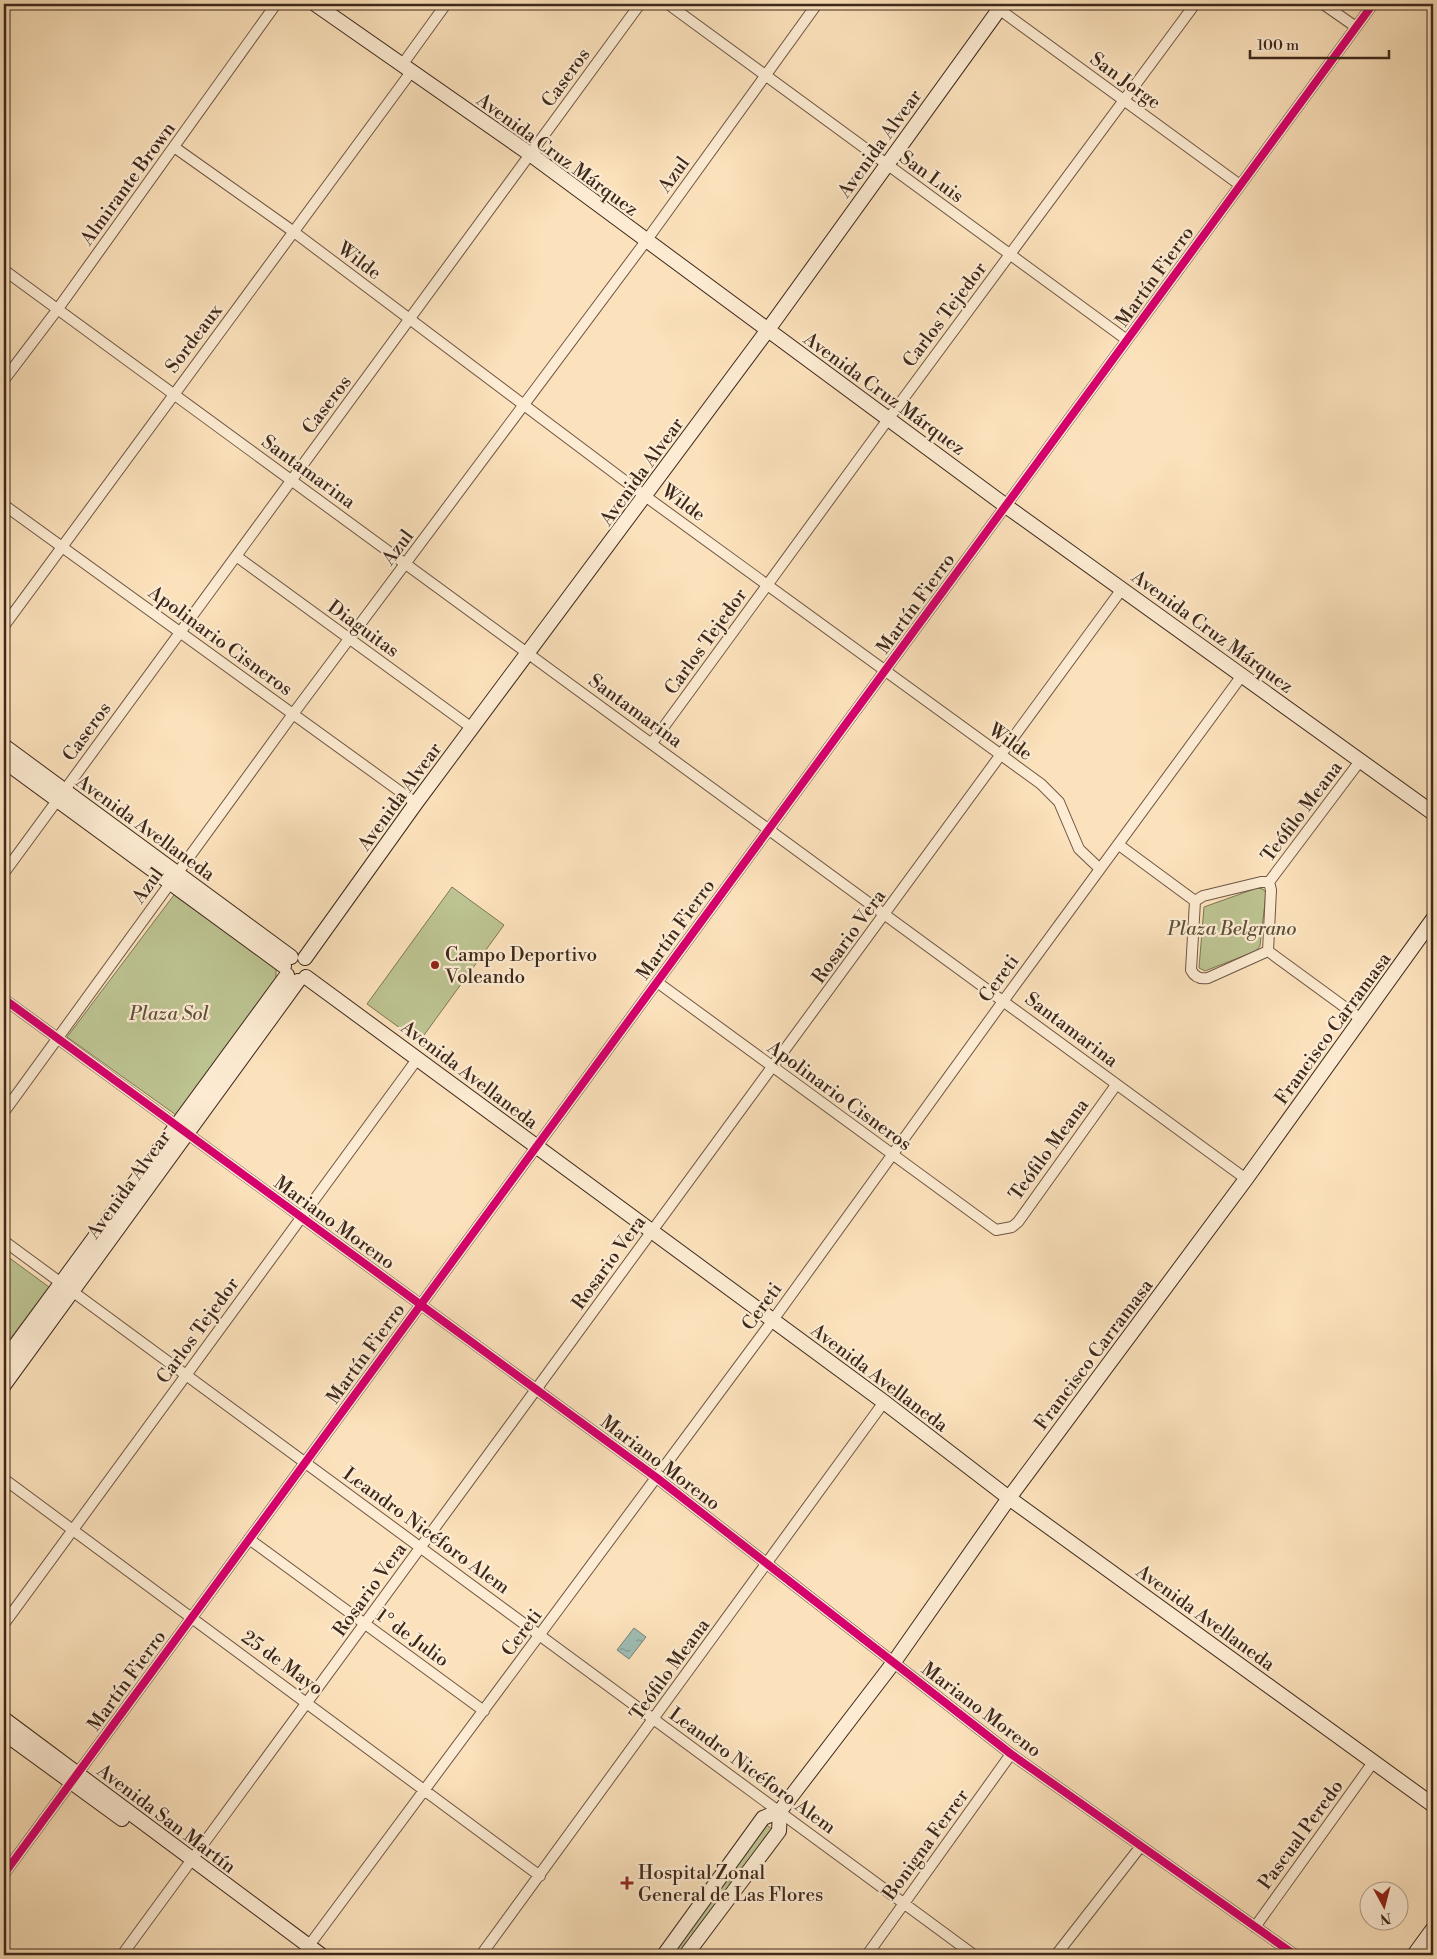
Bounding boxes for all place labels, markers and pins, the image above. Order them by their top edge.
place label: Campo Deportivo Voleando [444,943,597,989]
marker: Campo Deportivo Voleando [429,959,441,971]
place label: Hospital Zonal General de Las Flores [638,1861,823,1907]
marker: Hospital Zonal General de Las Flores [620,1876,634,1890]

